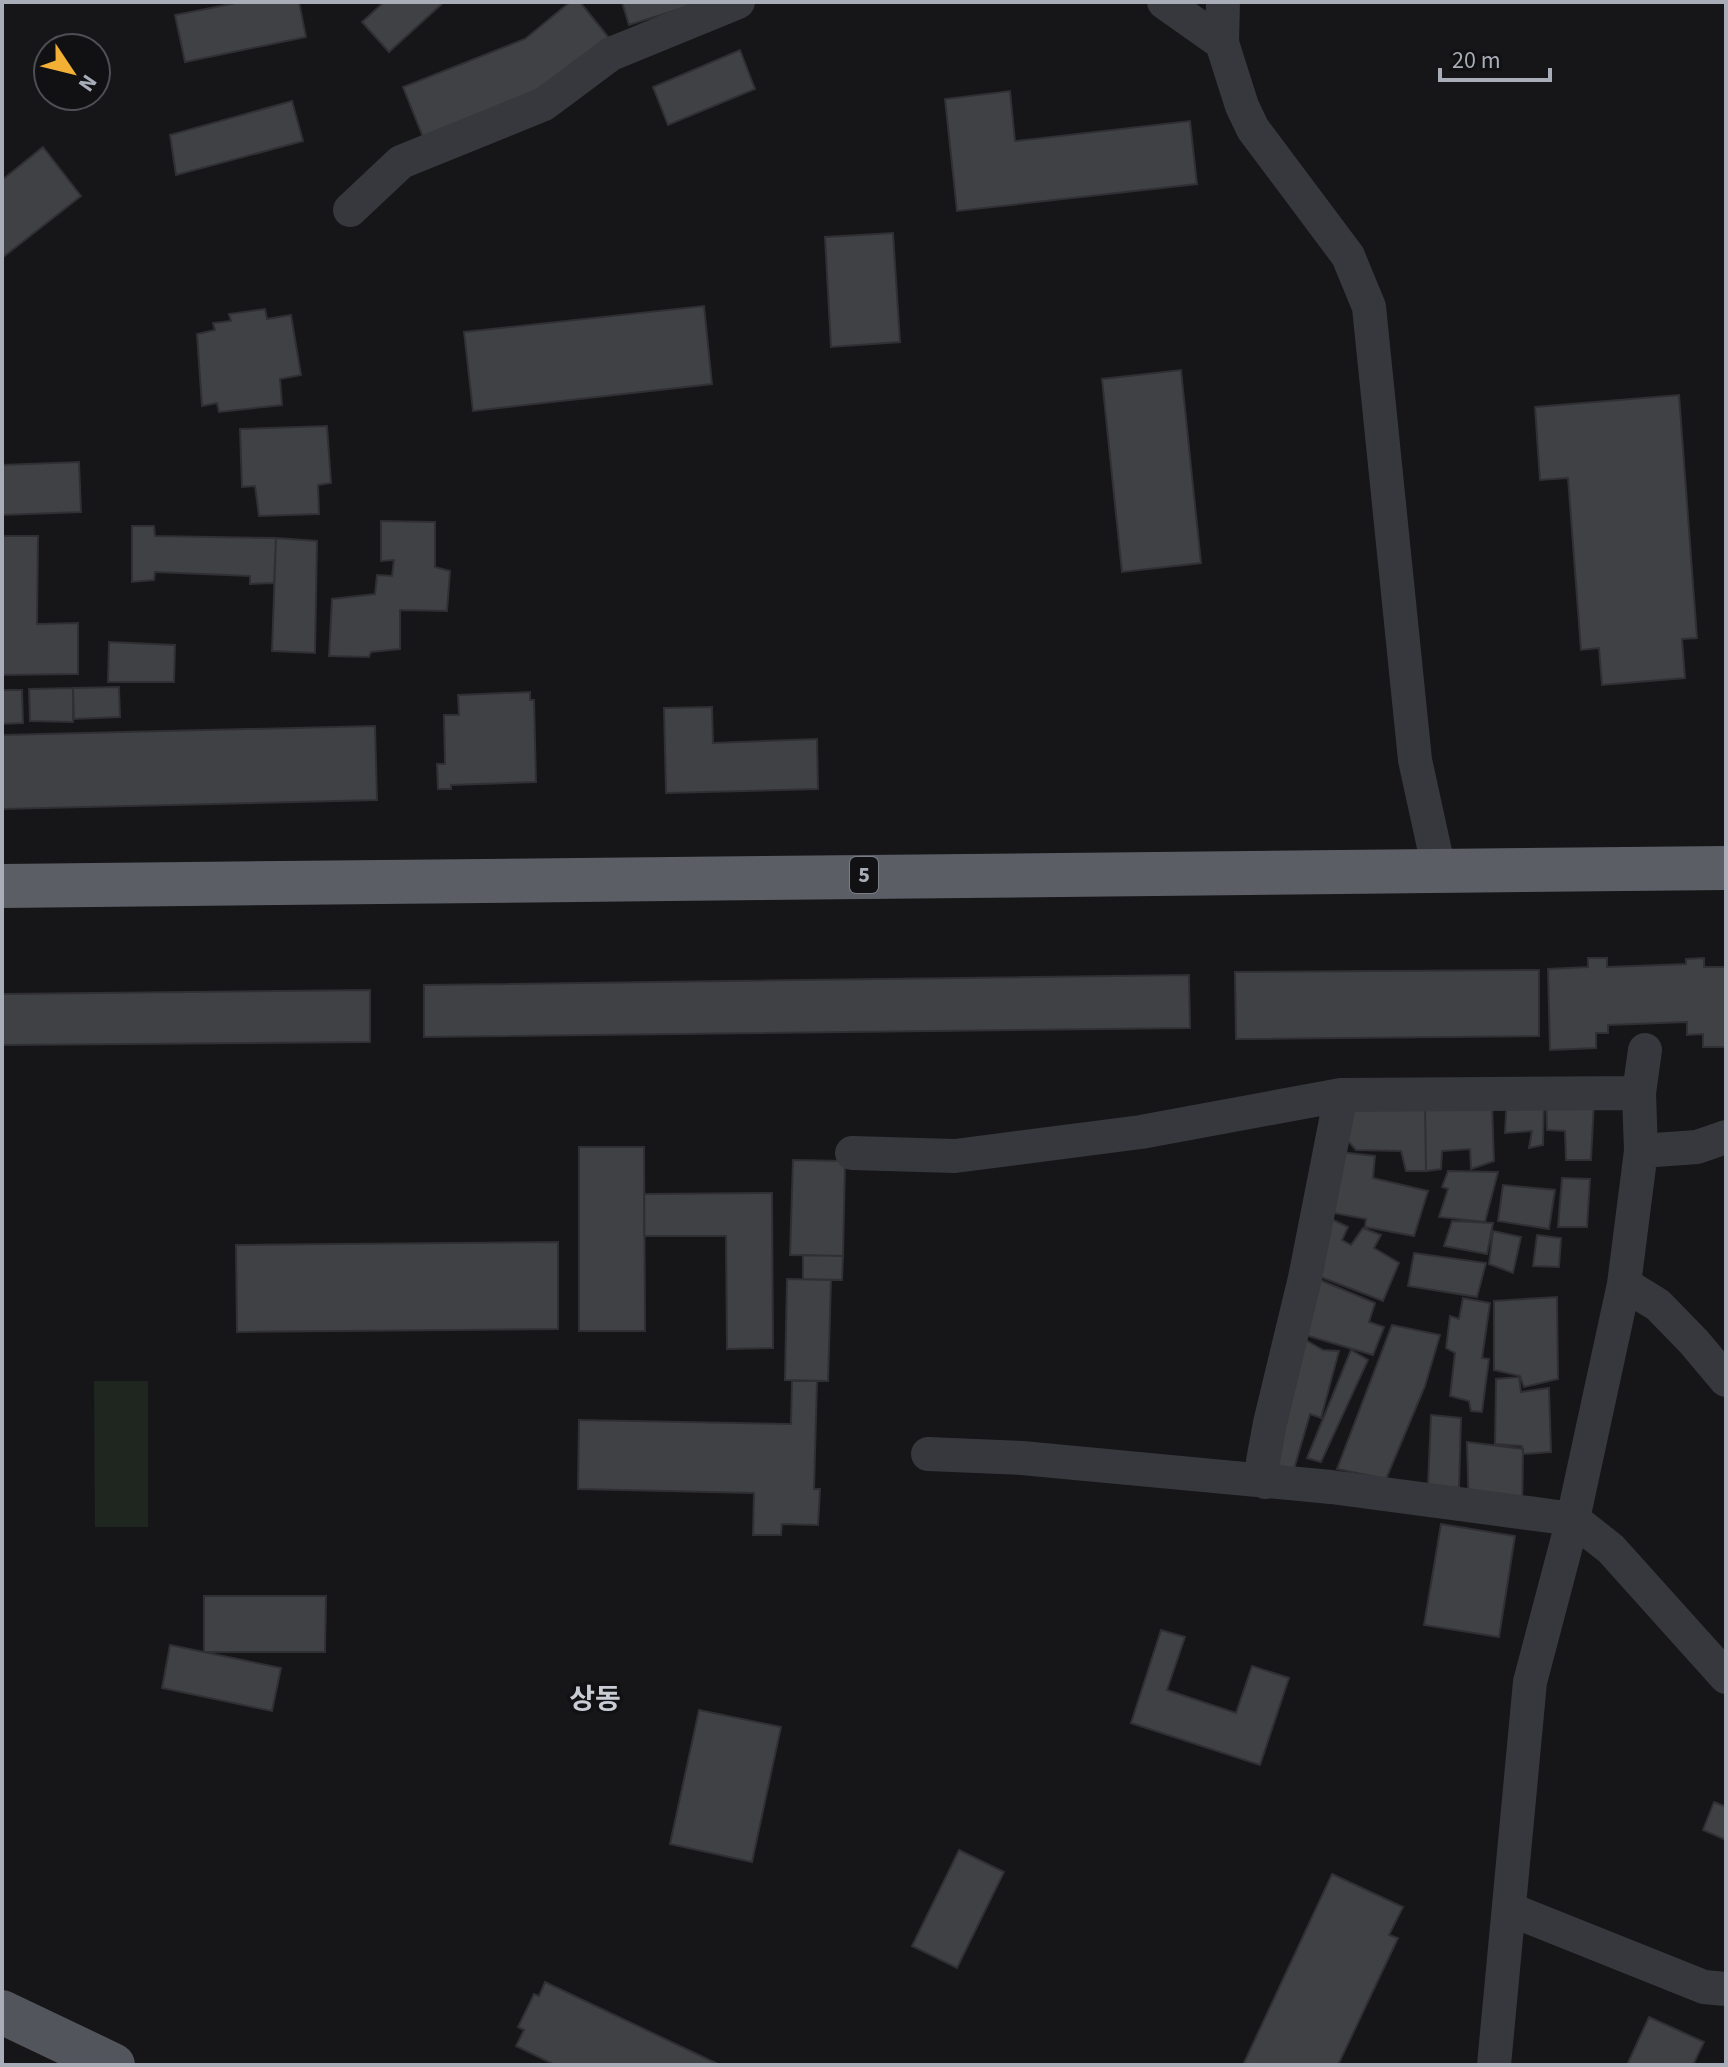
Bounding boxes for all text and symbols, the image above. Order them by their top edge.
north arrow [32,32,112,112]
scale bar [1440,32,1550,82]
text: 20 m [1452,43,1501,78]
text: N [70,68,105,98]
road number: 5 [850,857,878,893]
district label: 상동 [569,1679,621,1719]

